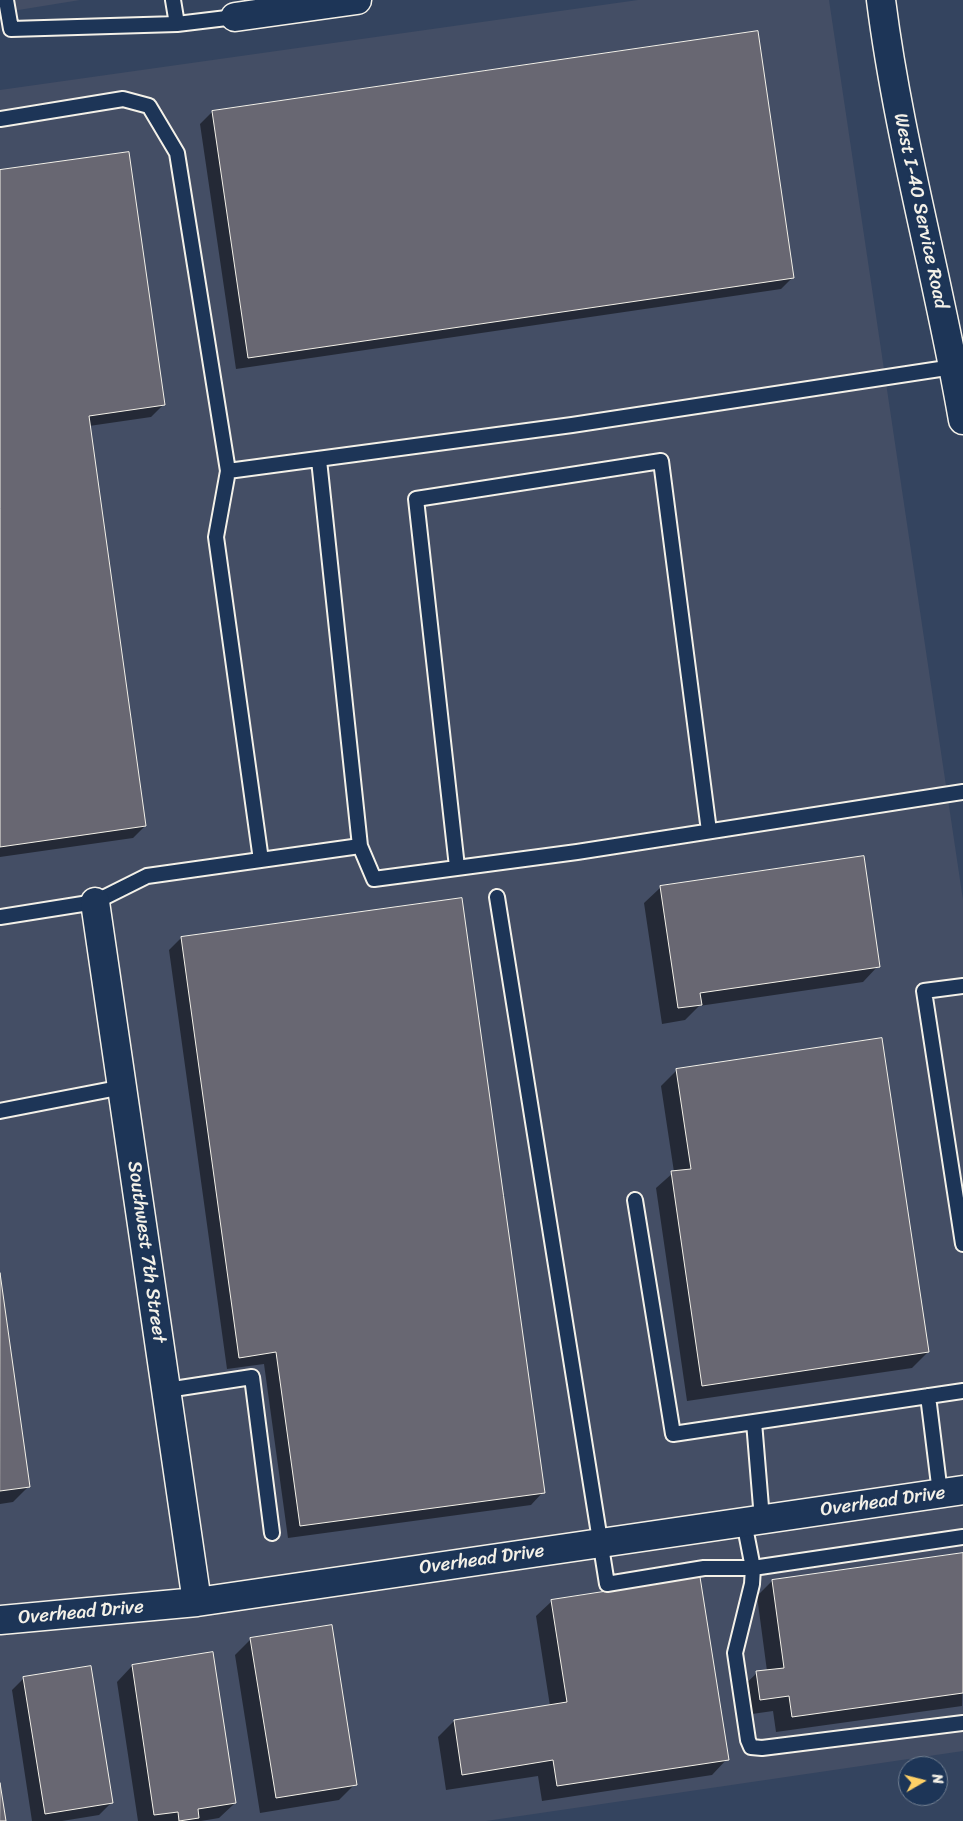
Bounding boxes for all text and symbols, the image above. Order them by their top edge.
street label: West I-40 Service Road [888,111,952,311]
street label: Southwest 7th Street [122,1160,170,1344]
street label: Overhead Drive [819,1482,947,1522]
street label: Overhead Drive [418,1540,546,1580]
street label: Overhead Drive [17,1596,145,1630]
north arrow [898,1756,948,1806]
text: N [924,1772,950,1786]

